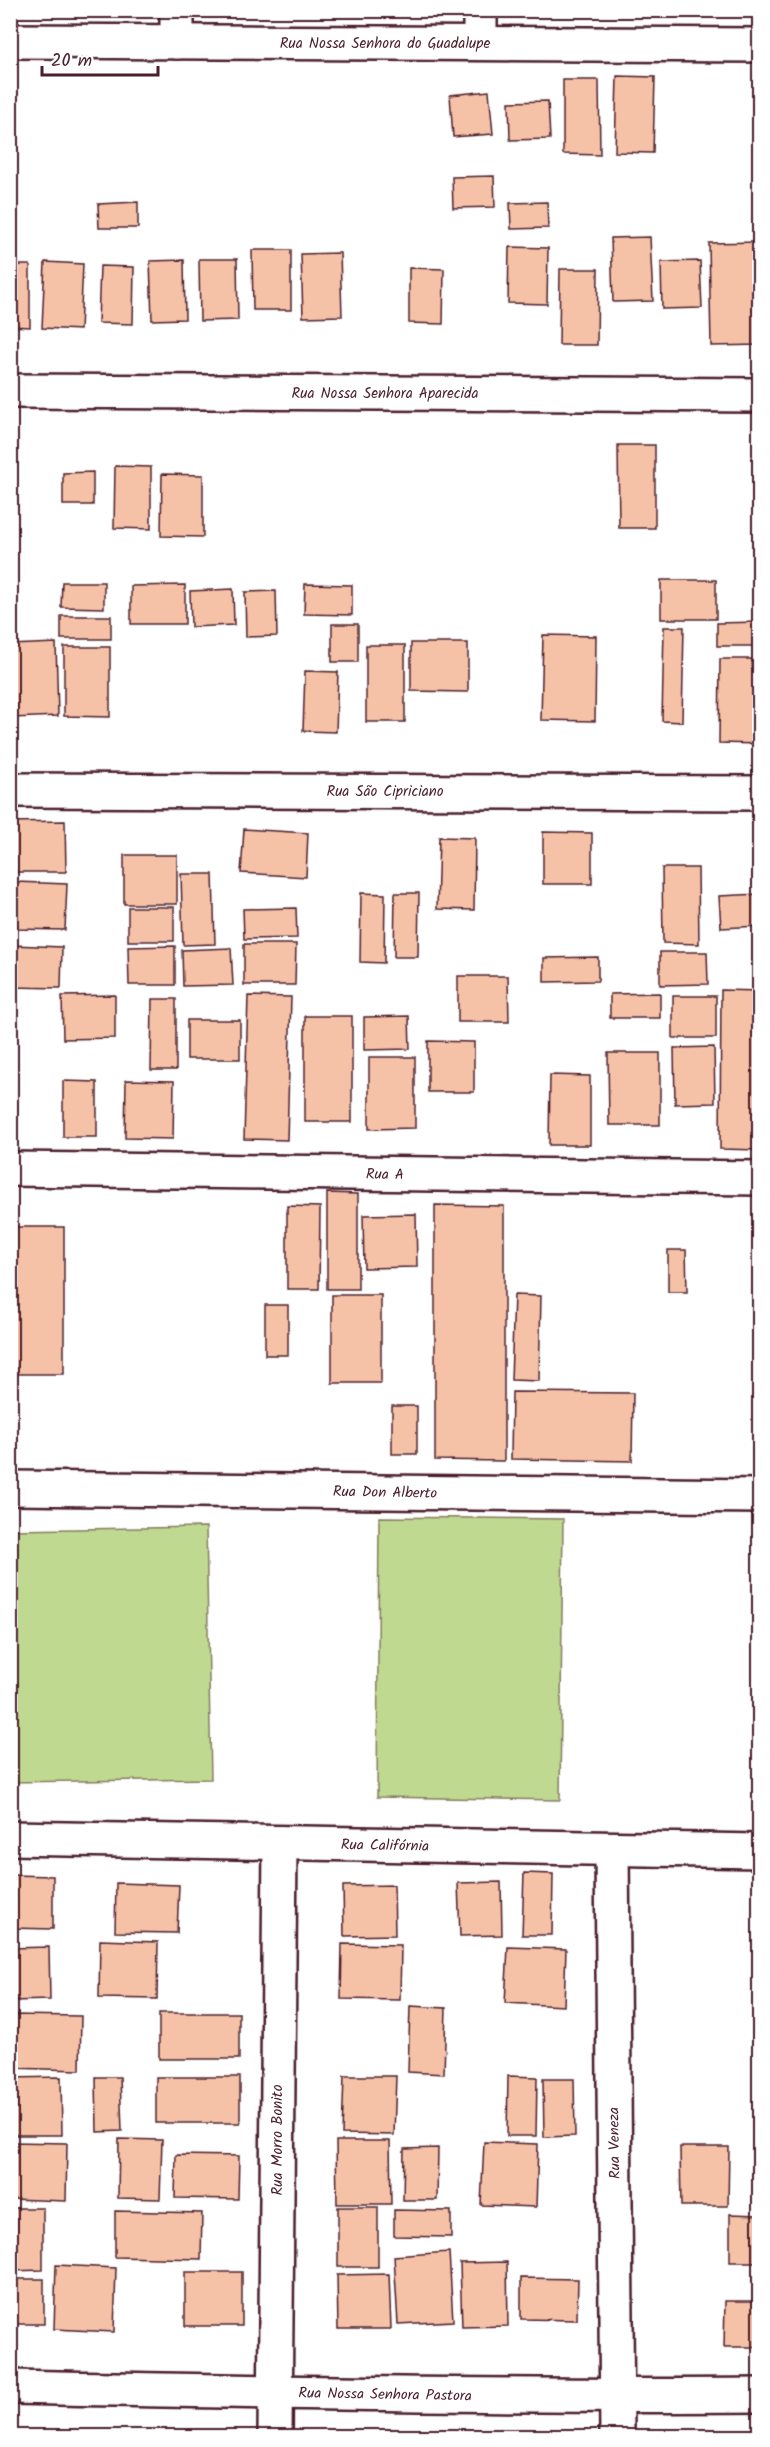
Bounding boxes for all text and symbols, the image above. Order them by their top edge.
street label: Rua Nossa Senhora do Guadalupe [280,32,490,56]
scale bar [42,39,158,77]
text: 20 m [51,47,92,76]
street label: Rua Nossa Senhora Aparecida [291,382,479,406]
street label: Rua São Cipriciano [326,780,444,804]
street label: Rua A [366,1163,404,1187]
street label: Rua Don Alberto [333,1480,438,1506]
street label: Rua Califórnia [341,1833,429,1859]
street label: Rua Morro Bonito [266,2084,290,2195]
street label: Rua Veneza [602,2107,628,2179]
street label: Rua Nossa Senhora Pastora [298,2381,472,2409]

